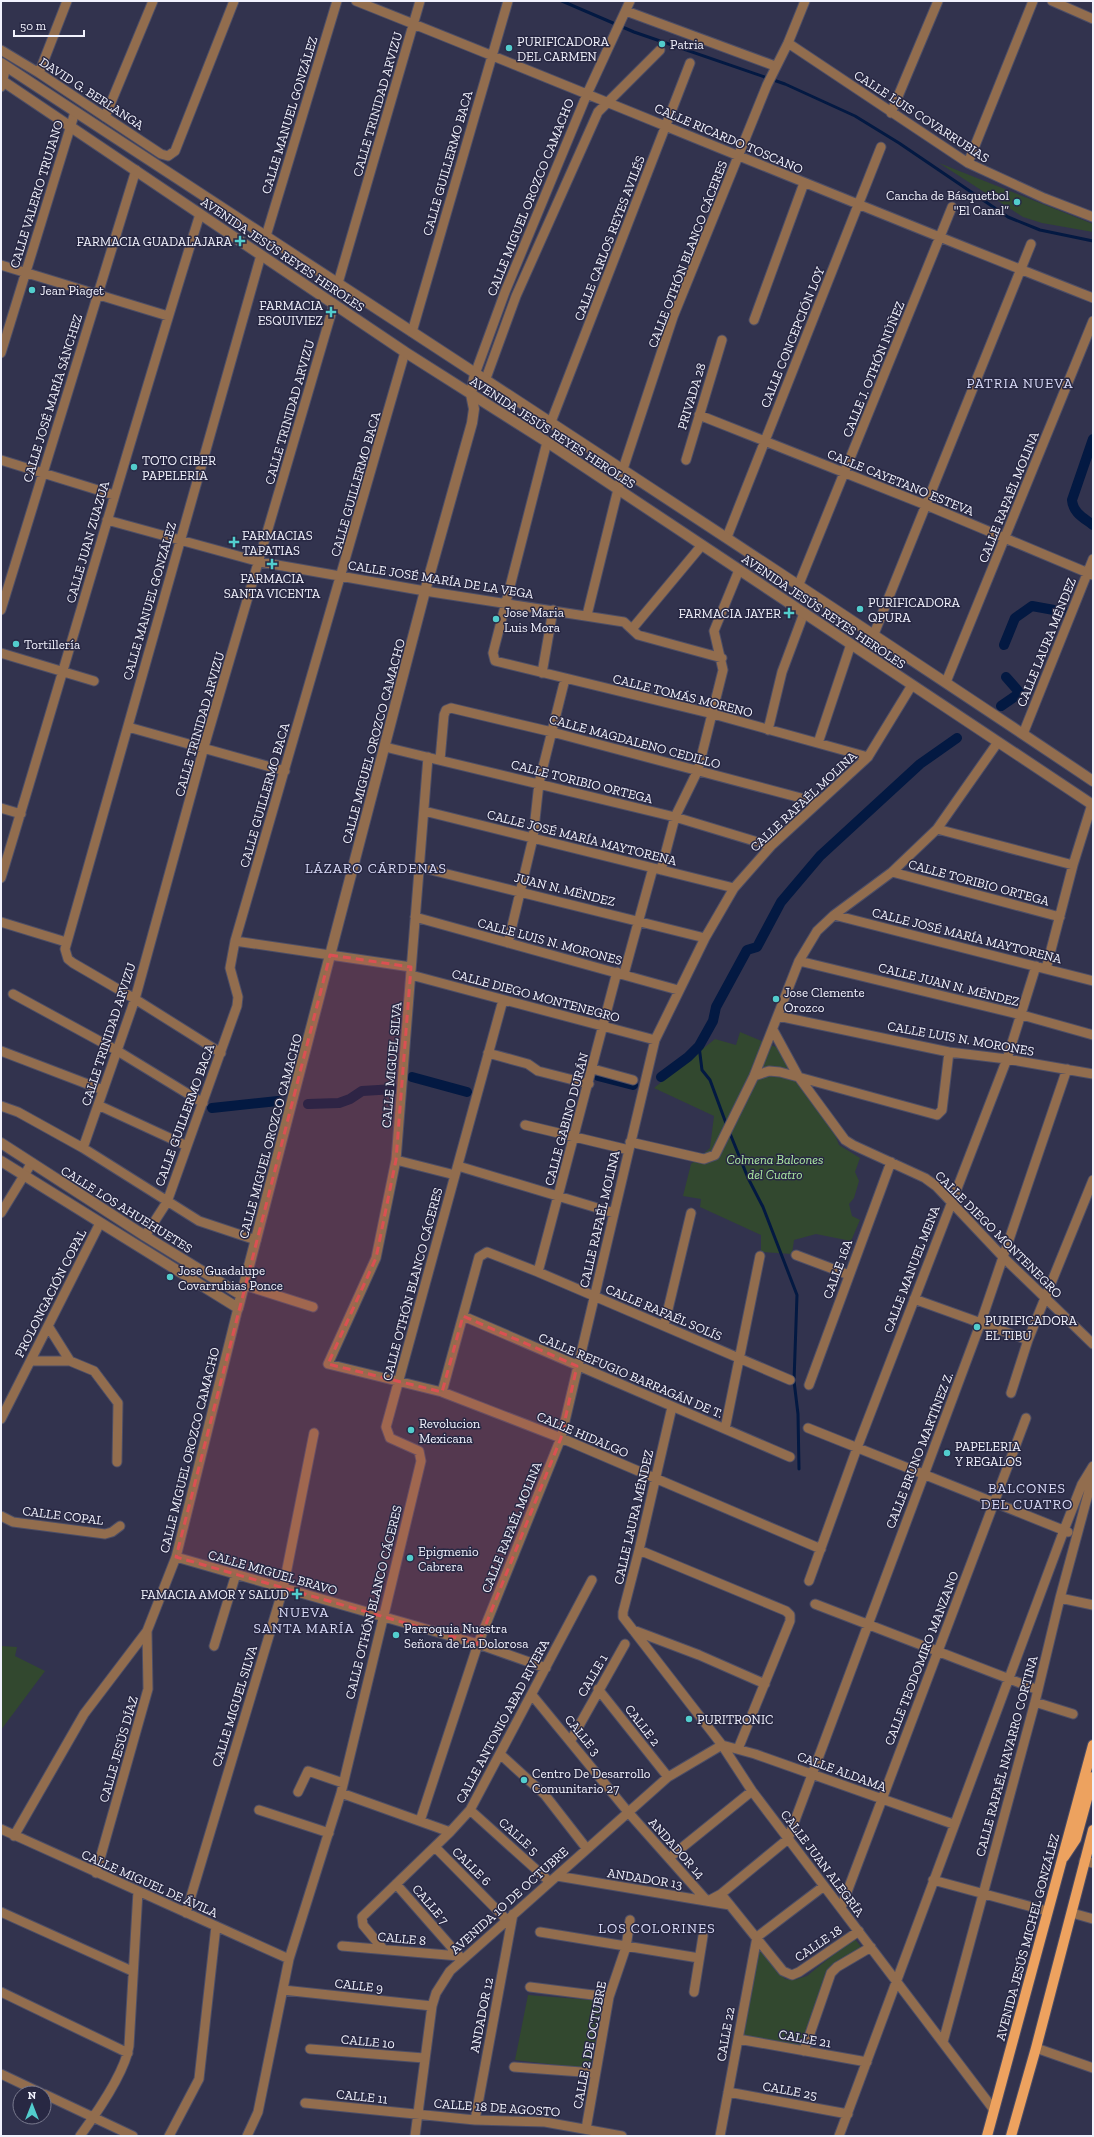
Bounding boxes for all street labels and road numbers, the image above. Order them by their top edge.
street label: CALLE TRINIDAD ARVIZU [350,30,405,178]
street label: CALLE MANUEL GONZÁLEZ [258,34,321,196]
street label: DAVID G. BERLANGA [37,54,147,133]
street label: CALLE LUIS COVARRUBIAS [851,67,992,166]
street label: CALLE GUILLERMO BACA [420,88,476,237]
street label: CALLE MIGUEL OROZCO CAMACHO [484,96,577,298]
street label: CALLE RICARDO TOSCANO [652,100,805,177]
street label: CALLE VALERIO TRUJANO [7,118,66,270]
street label: CALLE CARLOS REYES AVILÉS [571,154,648,323]
street label: CALLE OTHÓN BLANCO CÁCERES [645,158,730,350]
street label: AVENIDA JESÚS REYES HEROLES [198,194,367,315]
street label: CALLE CONCEPCIÓN LOY [757,265,828,410]
street label: CALLE J. OTHÓN NÚÑEZ [839,299,908,439]
street label: CALLE JOSÉ MARÍA SÁNCHEZ [20,312,85,484]
street label: CALLE TRINIDAD ARVIZU [262,338,317,486]
street label: PRIVADA 28 [674,361,709,431]
street label: AVENIDA JESÚS REYES HEROLES [467,373,638,492]
street label: CALLE GUILLERMO BACA [328,409,384,558]
street label: CALLE RAFAÉL MOLINA [975,429,1042,565]
street label: CALLE CAYETANO ESTEVA [825,446,977,519]
street label: CALLE JUAN ZUAZUA [63,479,112,605]
street label: CALLE MANUEL GONZÁLEZ [120,520,179,682]
street label: AVENIDA JESÚS REYES HEROLES [739,551,908,672]
street label: CALLE JOSÉ MARÍA DE LA VEGA [347,557,535,602]
street label: CALLE LAURA MÉNDEZ [1014,575,1079,709]
street label: CALLE MIGUEL OROZCO CAMACHO [339,637,408,845]
street label: CALLE TRINIDAD ARVIZU [172,650,227,798]
street label: CALLE TOMÁS MORENO [611,671,754,720]
street label: CALLE MAGDALENO CEDILLO [548,711,722,772]
street label: CALLE GUILLERMO BACA [237,720,293,869]
street label: CALLE RAFAÉL MOLINA [747,748,860,855]
street label: CALLE TORIBIO ORTEGA [510,757,655,806]
street label: CALLE JOSÉ MARÍA MAYTORENA [486,807,679,868]
street label: CALLE TORIBIO ORTEGA [907,856,1052,909]
street label: JUAN N. MÉNDEZ [513,870,617,909]
street label: CALLE JOSÉ MARÍA MAYTORENA [871,905,1064,966]
street label: CALLE LUIS N. MORONES [476,915,624,968]
street label: CALLE JUAN N. MÉNDEZ [877,960,1021,1009]
street label: CALLE TRINIDAD ARVIZU [78,961,139,1108]
street label: CALLE DIEGO MONTENEGRO [450,966,622,1025]
street label: CALLE MIGUEL SILVA [379,1001,405,1128]
street label: CALLE LUIS N. MORONES [886,1018,1036,1059]
street label: CALLE MIGUEL OROZCO CAMACHO [236,1032,305,1240]
street label: CALLE GUILLERMO BACA [152,1042,217,1188]
street label: CALLE GABINO DURÁN [541,1051,592,1187]
street label: CALLE RAFAÉL MOLINA [576,1149,623,1289]
street label: CALLE LOS AHUEHUETES [58,1163,195,1256]
street label: CALLE DIEGO MONTENEGRO [932,1168,1065,1301]
street label: CALLE OTHÓN BLANCO CÁCERES [379,1186,446,1382]
street label: CALLE MANUEL MENA [880,1203,943,1335]
street label: PROLONGACIÓN COPAL [12,1227,89,1360]
street label: CALLE 16A [820,1237,855,1301]
street label: CALLE RAFAÉL SOLÍS [603,1281,724,1344]
street label: CALLE REFUGIO BARRAGÁN DE T. [536,1330,725,1421]
street label: CALLE MIGUEL OROZCO CAMACHO [157,1346,222,1555]
street label: CALLE BRUNO MARTÍNEZ Z. [883,1370,956,1531]
street label: CALLE HIDALGO [535,1408,631,1461]
street label: CALLE LAURA MÉNDEZ [611,1448,656,1586]
street label: CALLE RAFAÉL MOLINA [478,1459,545,1595]
street label: CALLE COPAL [22,1503,104,1528]
street label: CALLE OTHÓN BLANCO CÁCERES [342,1504,405,1701]
street label: CALLE MIGUEL BRAVO [207,1547,339,1598]
street label: CALLE TEODOMIRO MANZANO [881,1569,962,1747]
street label: CALLE ANTONIO ABAD RIVERA [453,1636,552,1806]
street label: CALLE MIGUEL SILVA [209,1643,260,1769]
street label: CALLE 1 [574,1651,611,1699]
street label: CALLE RAFAÉL NAVARRO CORTINA [972,1654,1041,1858]
street label: CALLE JESÚS DÍAZ [96,1694,141,1804]
street label: CALLE 2 [622,1702,664,1749]
street label: CALLE 3 [562,1712,604,1759]
street label: CALLE ALDAMA [795,1748,889,1795]
street label: CALLE JUAN ALEGRÍA [778,1807,868,1920]
street label: CALLE 5 [496,1815,542,1858]
street label: ANDADOR 14 [645,1815,708,1882]
street label: AVENIDA JESÚS MICHEL GONZÁLEZ [993,1832,1063,2042]
street label: AVENIDA 1O DE OCTUBRE [448,1843,571,1957]
street label: CALLE 6 [449,1844,494,1889]
street label: CALLE MIGUEL DE ÁVILA [79,1847,221,1921]
street label: ANDADOR 13 [606,1865,684,1892]
street label: CALLE 7 [409,1881,452,1927]
street label: CALLE 18 [792,1922,845,1965]
street label: CALLE 8 [377,1929,427,1948]
street label: CALLE 9 [334,1976,384,1996]
street label: ANDADOR 12 [467,1976,496,2054]
street label: CALLE 2 DE OCTUBRE [570,1980,609,2110]
street label: CALLE 22 [713,2005,738,2062]
street label: CALLE 21 [777,2026,832,2051]
street label: CALLE 10 [340,2032,396,2051]
street label: CALLE 25 [762,2078,819,2103]
street label: CALLE 11 [336,2086,388,2107]
street label: CALLE 18 DE AGOSTO [433,2096,561,2119]

